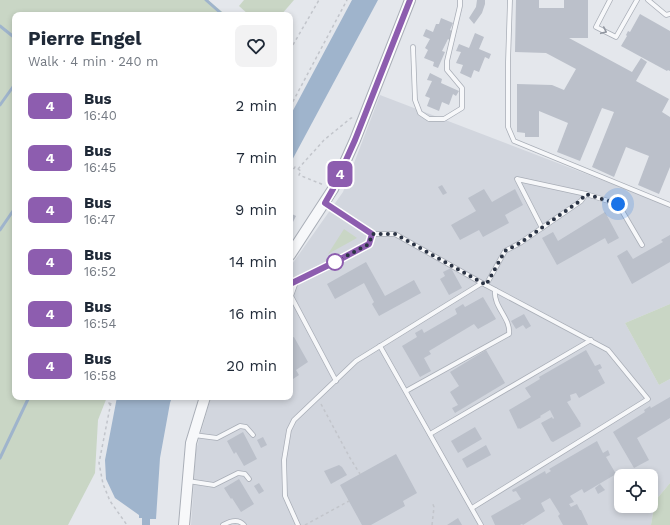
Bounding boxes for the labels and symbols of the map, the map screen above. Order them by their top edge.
one-way arrow [599,26,607,34]
line badge: 4 [327,161,353,187]
your location [608,194,628,214]
unlabelled marker [326,253,344,271]

